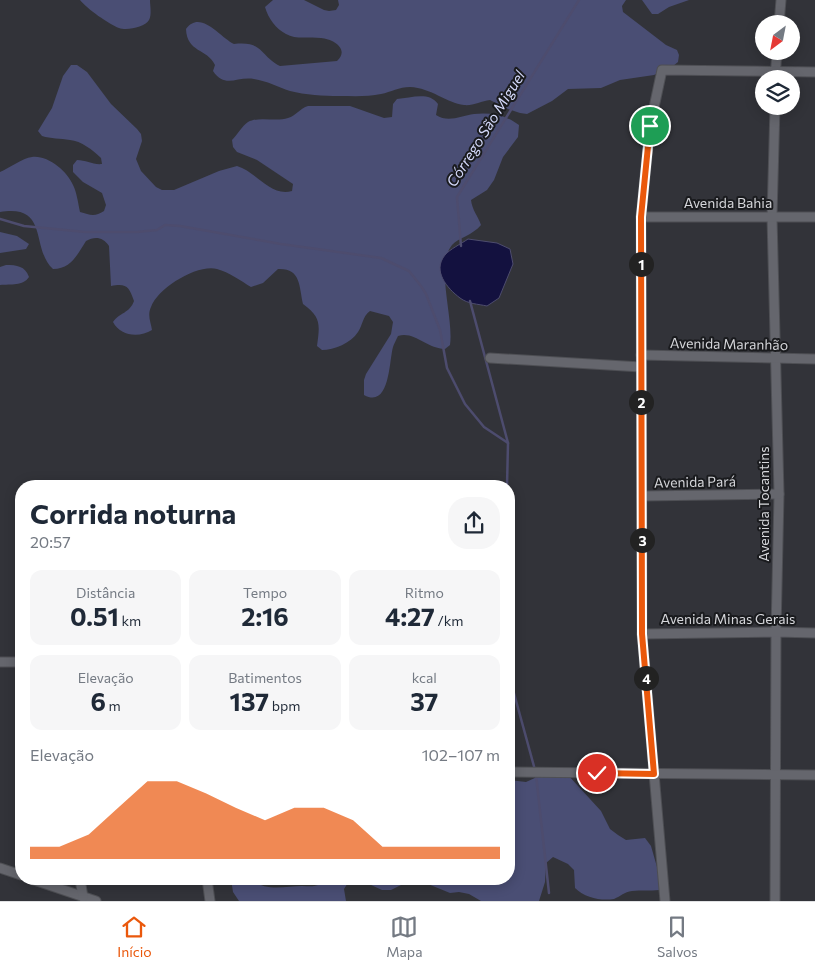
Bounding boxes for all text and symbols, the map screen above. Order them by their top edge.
north arrow [755,15,800,60]
map controls [755,15,800,115]
water label: Córrego São Miguel [442,66,529,190]
button: layers [755,70,800,115]
pin [629,105,671,147]
icon: arrive [636,112,664,140]
street label: Avenida Bahia [684,194,772,211]
pin: 1 [628,252,654,276]
text: 1 [638,256,645,273]
street label: Avenida Maranhão [670,334,788,353]
pin: 2 [628,390,654,414]
text: 2 [638,394,645,411]
street label: Avenida Tocantins [755,446,772,562]
street label: Avenida Pará [654,472,736,491]
text: Corrida noturna [30,496,236,530]
button: share [448,497,500,549]
pin: 3 [630,528,654,552]
text: 20:57 [30,532,71,551]
text: 3 [638,532,647,549]
text: Distância [76,584,135,601]
text: Tempo [243,584,287,601]
text: Ritmo [405,584,444,601]
text: 0.51 [70,601,119,631]
text: 2:16 [241,601,289,631]
text: 4:27 [385,601,435,631]
street label: Avenida Minas Gerais [661,610,795,627]
text: km [119,612,141,629]
text: /km [435,612,464,629]
pin: 4 [634,666,658,690]
text: Elevação [78,669,134,686]
text: Batimentos [228,669,302,686]
text: kcal [412,669,437,686]
text: 4 [642,670,651,687]
text: 6 [90,686,106,716]
text: 137 [230,686,269,716]
text: 37 [410,686,438,716]
text: m [106,697,121,714]
text: bpm [269,697,300,714]
text: Elevação [30,745,94,764]
text: 102–107 m [422,745,500,764]
pin [576,752,618,794]
icon: check [583,759,611,787]
tab: Início [117,913,152,960]
tab: Mapa [386,913,422,960]
tab: Salvos [657,913,698,960]

